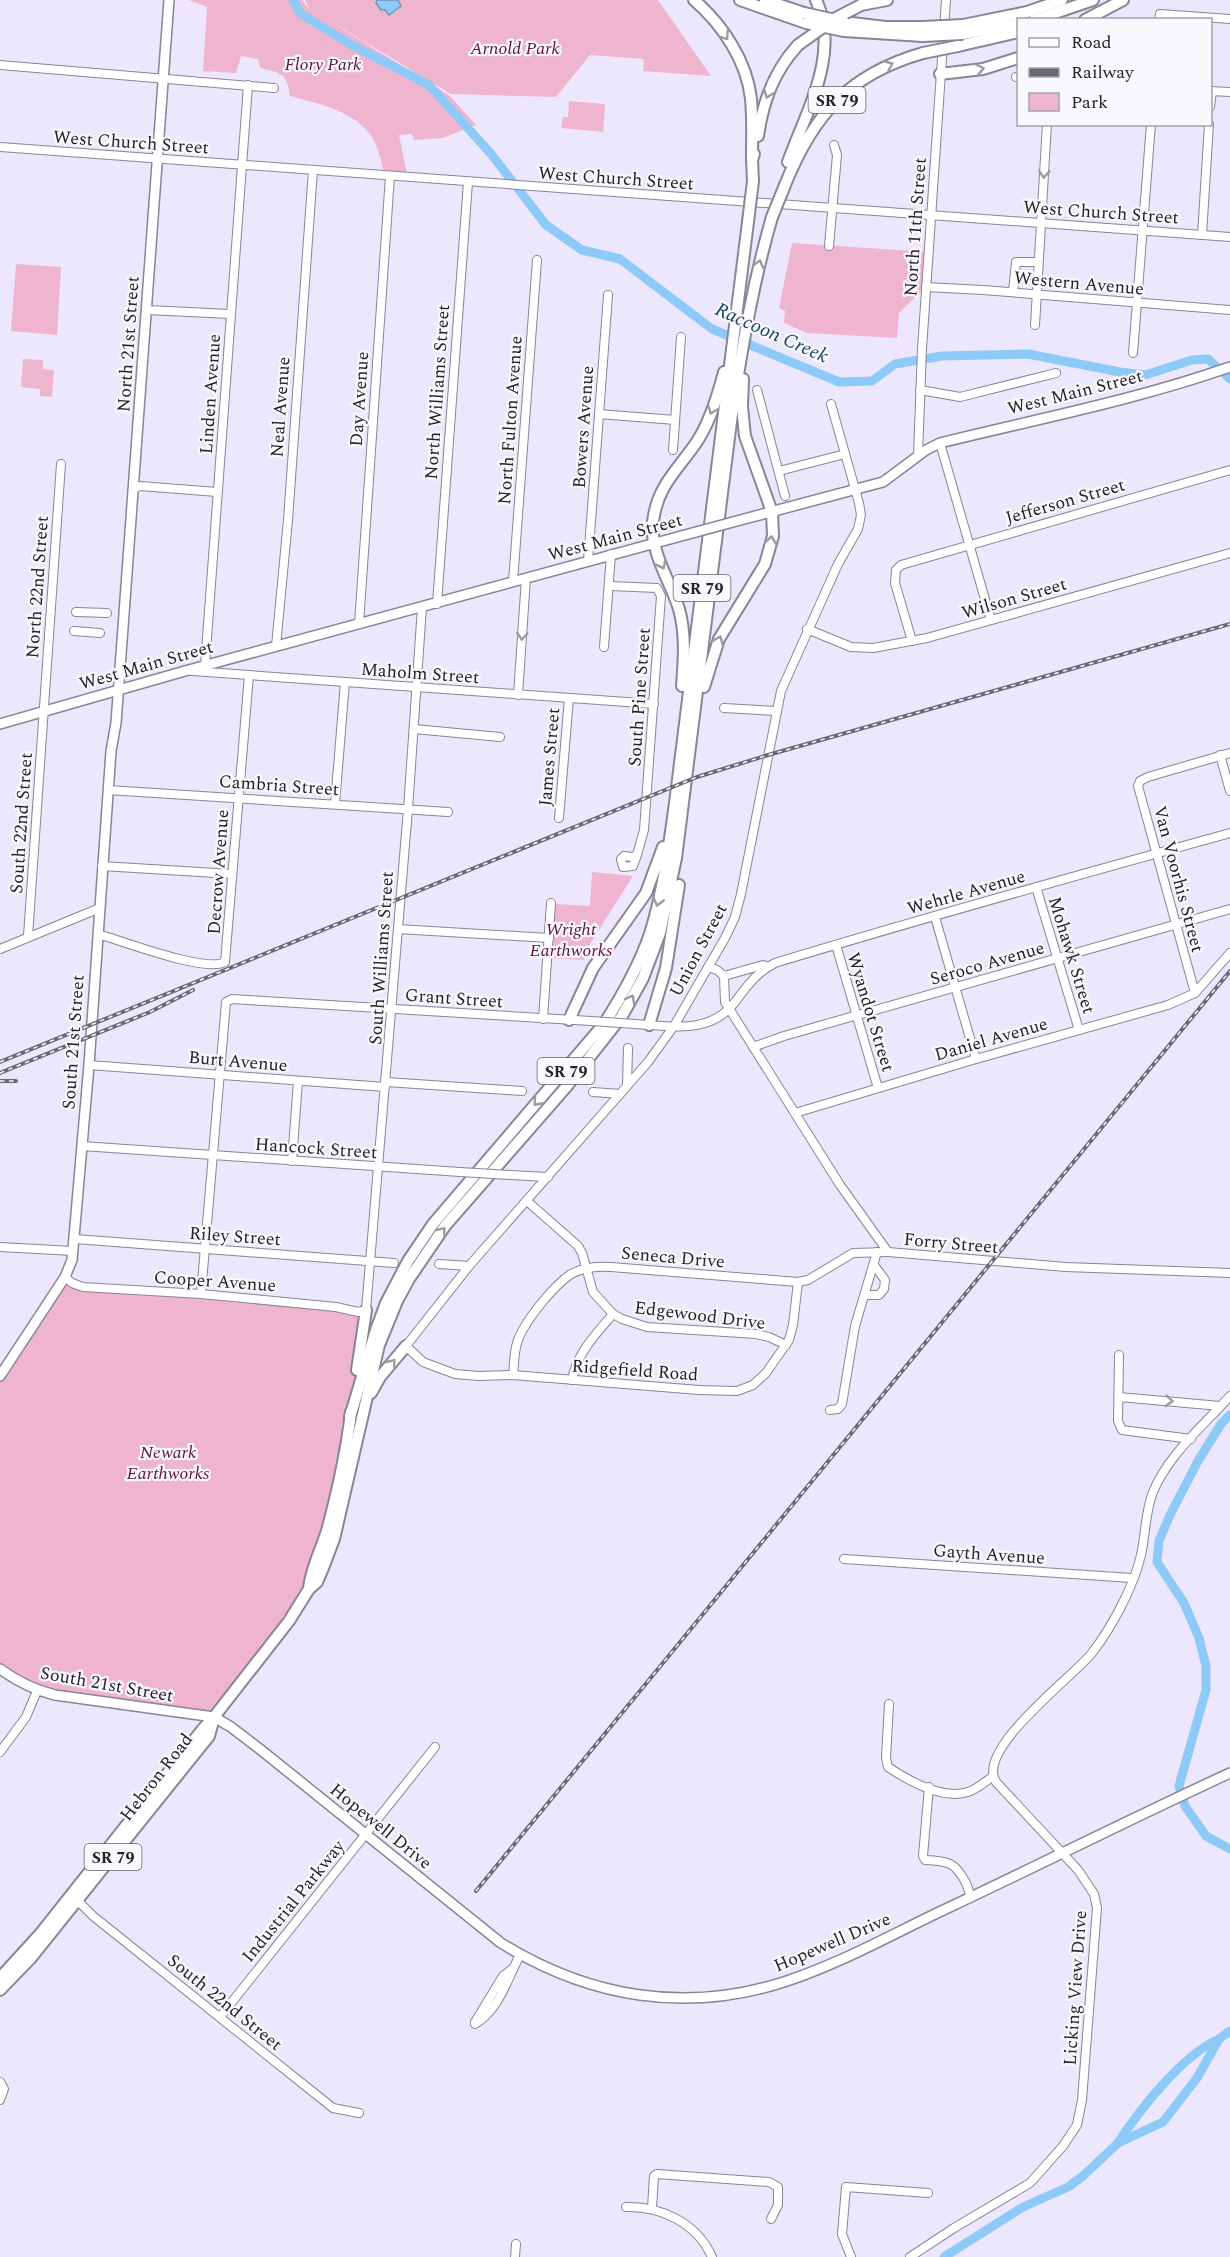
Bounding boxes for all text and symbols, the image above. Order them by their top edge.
legend [1017,18,1212,126]
one-way arrow [718,29,729,40]
text: Road [1071,29,1112,56]
park label: Arnold Park [469,35,560,62]
park label: Flory Park [284,51,362,78]
text: Railway [1071,59,1135,86]
one-way arrow [882,60,893,72]
one-way arrow [975,63,985,76]
road number: SR 79 [808,87,866,113]
one-way arrow [762,89,775,99]
text: Park [1071,89,1108,116]
street label: West Church Street [52,124,210,161]
street label: North 11th Street [897,157,934,297]
street label: West Church Street [537,160,695,197]
one-way arrow [1037,169,1050,178]
street label: West Church Street [1022,194,1180,231]
one-way arrow [752,260,765,270]
street label: Western Avenue [1013,264,1145,303]
street label: North 21st Street [110,275,147,413]
water label: Raccoon Creek [710,294,834,372]
street label: North Williams Street [418,303,457,481]
street label: Linden Avenue [193,333,228,455]
street label: North Fulton Avenue [491,335,530,505]
street label: Day Avenue [343,351,376,447]
street label: Neal Avenue [264,356,297,458]
street label: West Main Street [1005,363,1146,422]
street label: Bowers Avenue [566,365,601,489]
one-way arrow [707,404,719,415]
street label: Jefferson Street [1002,472,1128,531]
street label: West Main Street [545,507,685,568]
street label: North 22nd Street [19,515,56,659]
one-way arrow [765,535,777,545]
one-way arrow [654,558,666,569]
street label: Wilson Street [958,571,1070,626]
road number: SR 79 [674,575,730,601]
street label: South Pine Street [621,627,658,767]
one-way arrow [516,632,529,641]
street label: West Main Street [76,633,216,698]
one-way arrow [712,636,724,647]
street label: Maholm Street [360,656,480,691]
street label: James Street [532,707,567,808]
street label: South 22nd Street [3,752,40,894]
street label: Cambria Street [218,768,340,803]
street label: Van Voorhis Street [1146,803,1211,955]
street label: Decrow Avenue [201,808,236,936]
street label: Wehrle Avenue [904,863,1028,922]
street label: South Williams Street [362,870,401,1046]
street label: Mohawk Street [1041,893,1102,1017]
one-way arrow [652,897,665,907]
street label: Union Street [663,899,734,1002]
park label: Wright Earthworks [530,916,613,964]
street label: Seroco Avenue [927,934,1048,993]
street label: Wyandot Street [840,949,901,1075]
street label: South 21st Street [55,974,92,1110]
street label: Grant Street [404,982,504,1015]
one-way arrow [624,995,636,1005]
street label: Daniel Avenue [931,1010,1051,1069]
street label: Burt Avenue [187,1044,289,1079]
road number: SR 79 [538,1058,594,1084]
one-way arrow [533,1095,544,1106]
street label: Hancock Street [254,1131,378,1166]
street label: Riley Street [188,1220,282,1253]
one-way arrow [434,1226,445,1237]
street label: Forry Street [903,1226,999,1261]
street label: Seneca Drive [620,1240,726,1275]
street label: Cooper Avenue [153,1264,277,1299]
street label: Edgewood Drive [633,1294,767,1337]
street label: Ridgefield Road [571,1353,699,1388]
one-way arrow [384,1359,395,1370]
one-way arrow [1165,1394,1174,1407]
park label: Newark Earthworks [127,1439,210,1487]
street label: Gayth Avenue [932,1537,1046,1572]
street label: South 21st Street [38,1659,176,1709]
street label: Hebron Road [113,1727,200,1827]
street label: Hopewell Drive [324,1777,438,1876]
street label: Industrial Parkway [235,1833,352,1969]
road number: SR 79 [84,1844,142,1870]
street label: Hopewell Drive [770,1906,895,1979]
street label: Licking View Drive [1057,1910,1094,2067]
street label: South 22nd Street [161,1947,288,2057]

